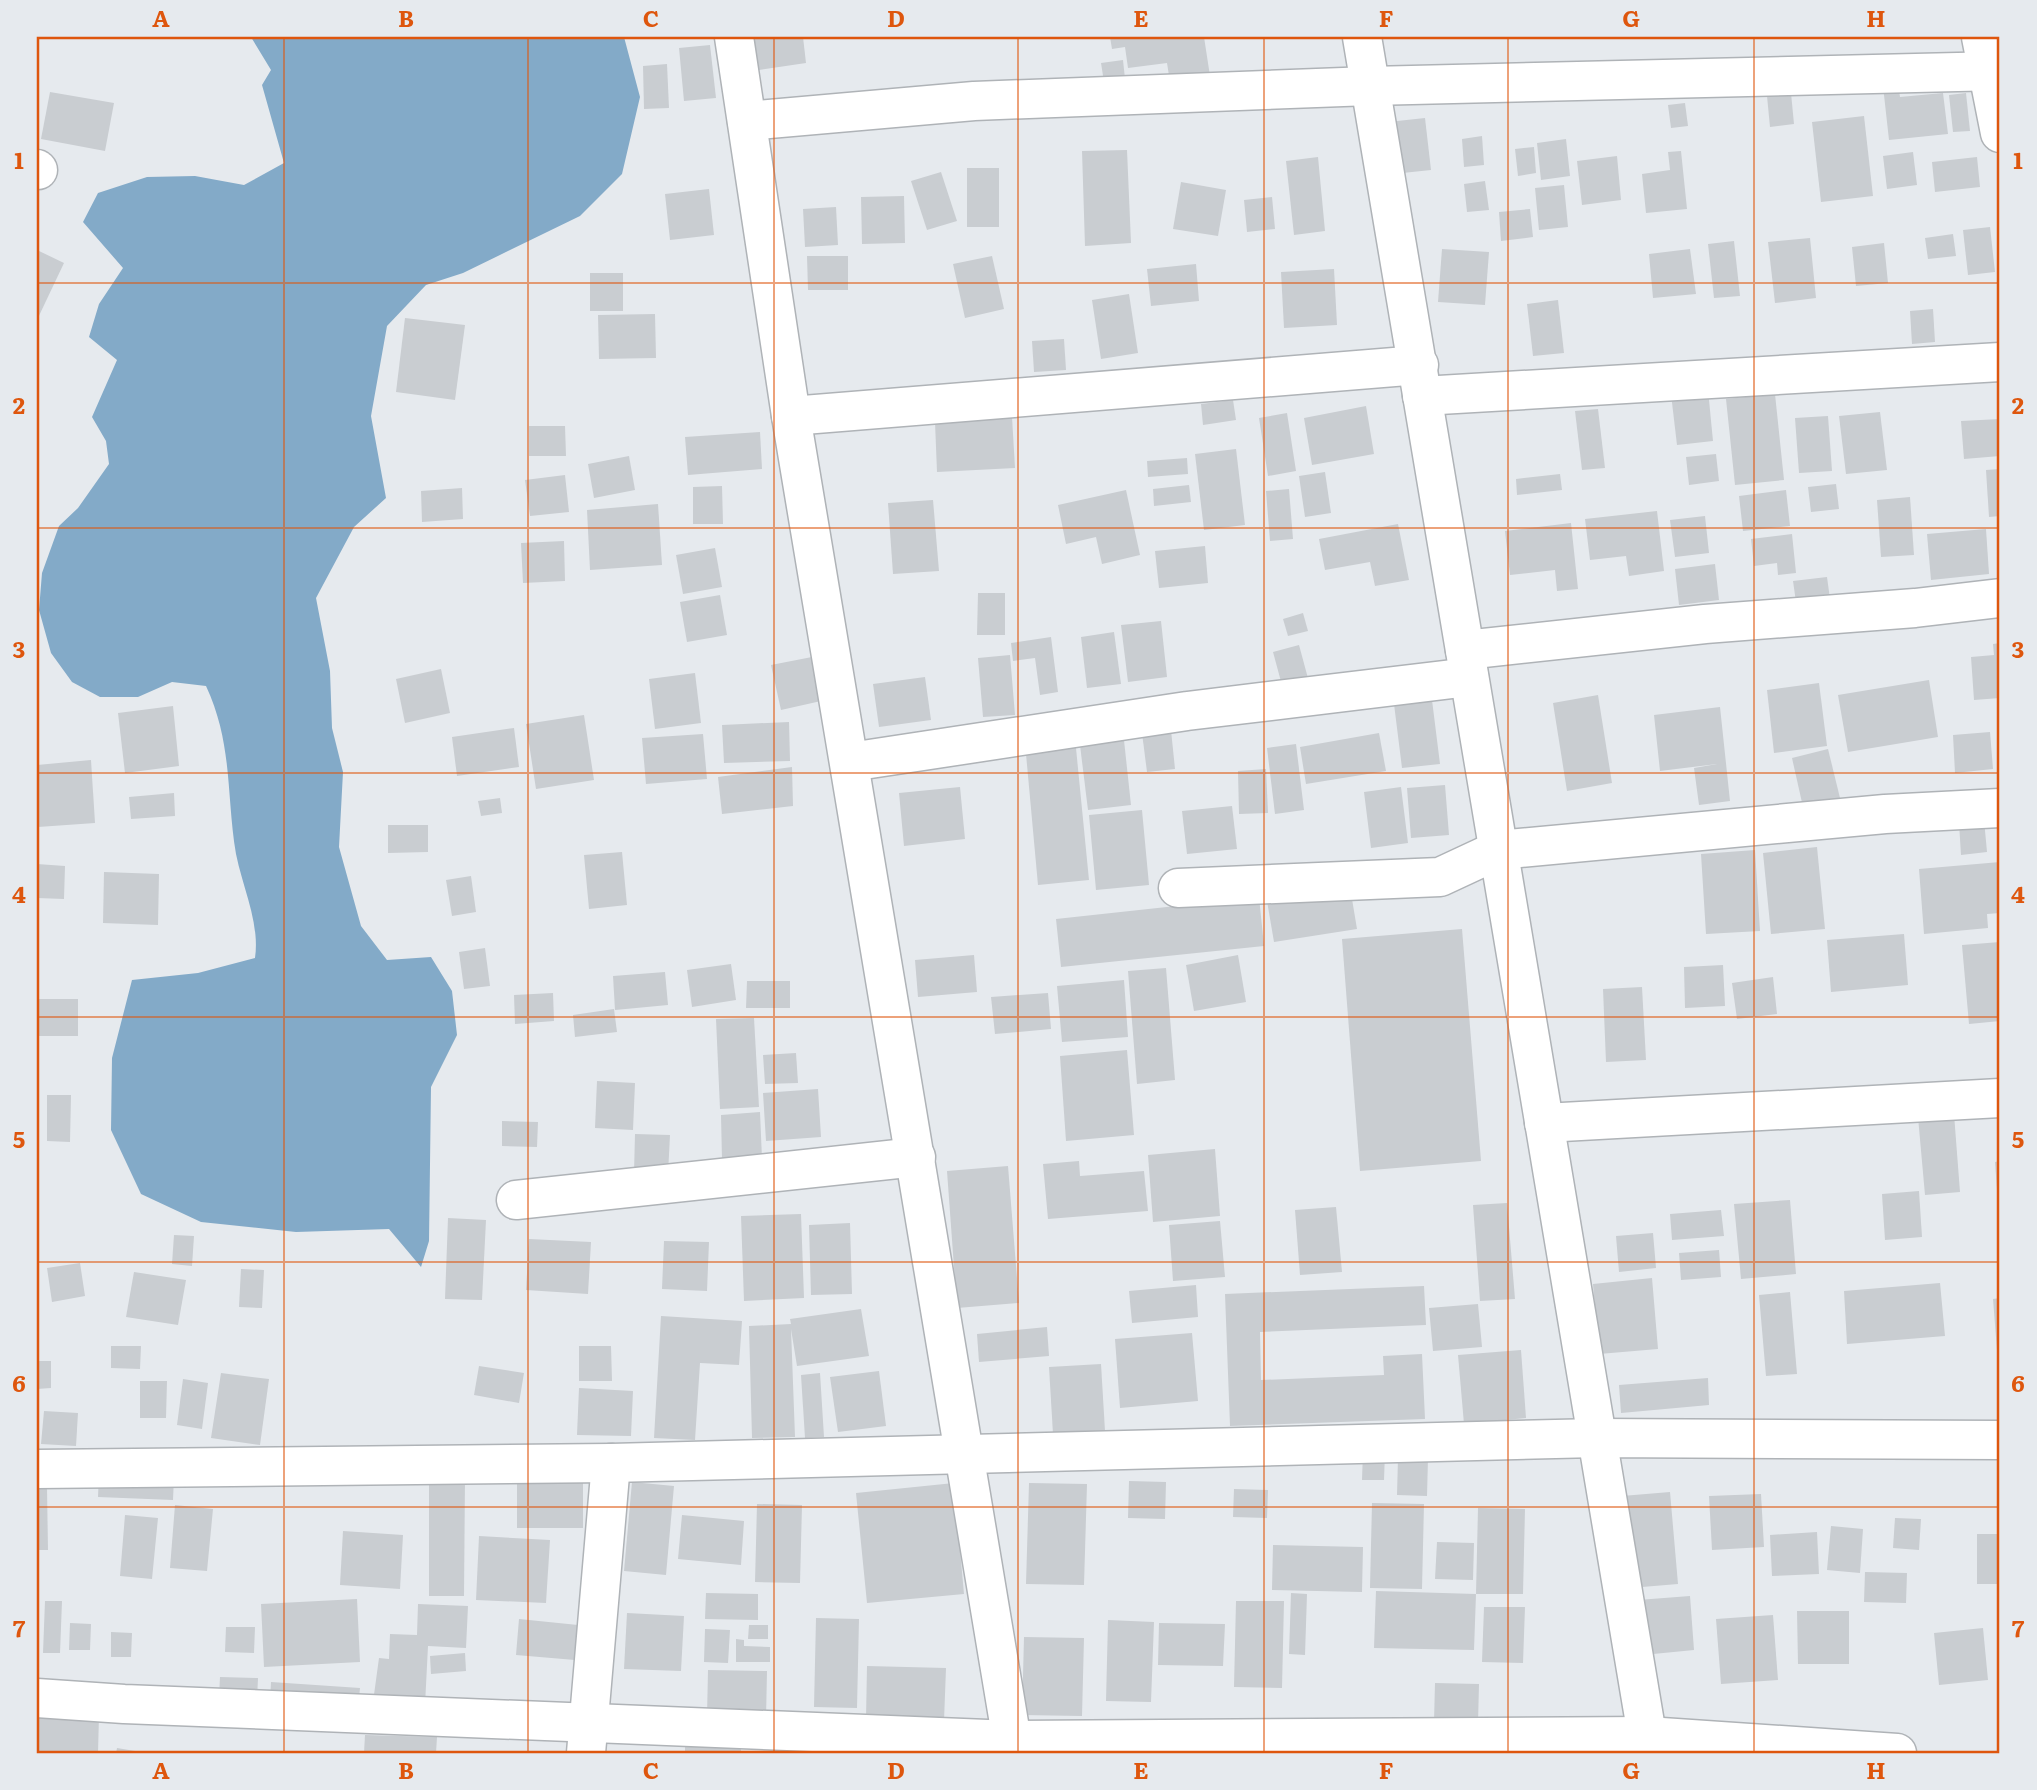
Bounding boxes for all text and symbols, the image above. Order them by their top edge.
text: A [152,0,170,34]
text: B [398,0,414,34]
text: C [643,0,659,34]
text: D [887,0,905,34]
text: E [1133,0,1149,34]
text: F [1379,0,1394,34]
text: G [1622,0,1640,34]
text: H [1866,0,1886,34]
text: 1 [14,142,24,176]
text: 1 [2013,142,2023,176]
text: 2 [13,387,25,421]
text: 2 [2012,387,2024,421]
text: 3 [13,631,25,665]
text: 3 [2012,631,2024,665]
text: 4 [12,876,26,910]
text: 4 [2011,876,2025,910]
text: 5 [13,1121,25,1155]
text: 5 [2012,1121,2024,1155]
text: 6 [12,1365,26,1399]
text: 6 [2011,1365,2025,1399]
text: 7 [13,1610,26,1644]
text: 7 [2012,1610,2025,1644]
text: A [152,1752,170,1786]
text: B [398,1752,414,1786]
text: C [643,1752,659,1786]
text: D [887,1752,905,1786]
text: E [1133,1752,1149,1786]
text: F [1379,1752,1394,1786]
text: G [1622,1752,1640,1786]
text: H [1866,1752,1886,1786]

